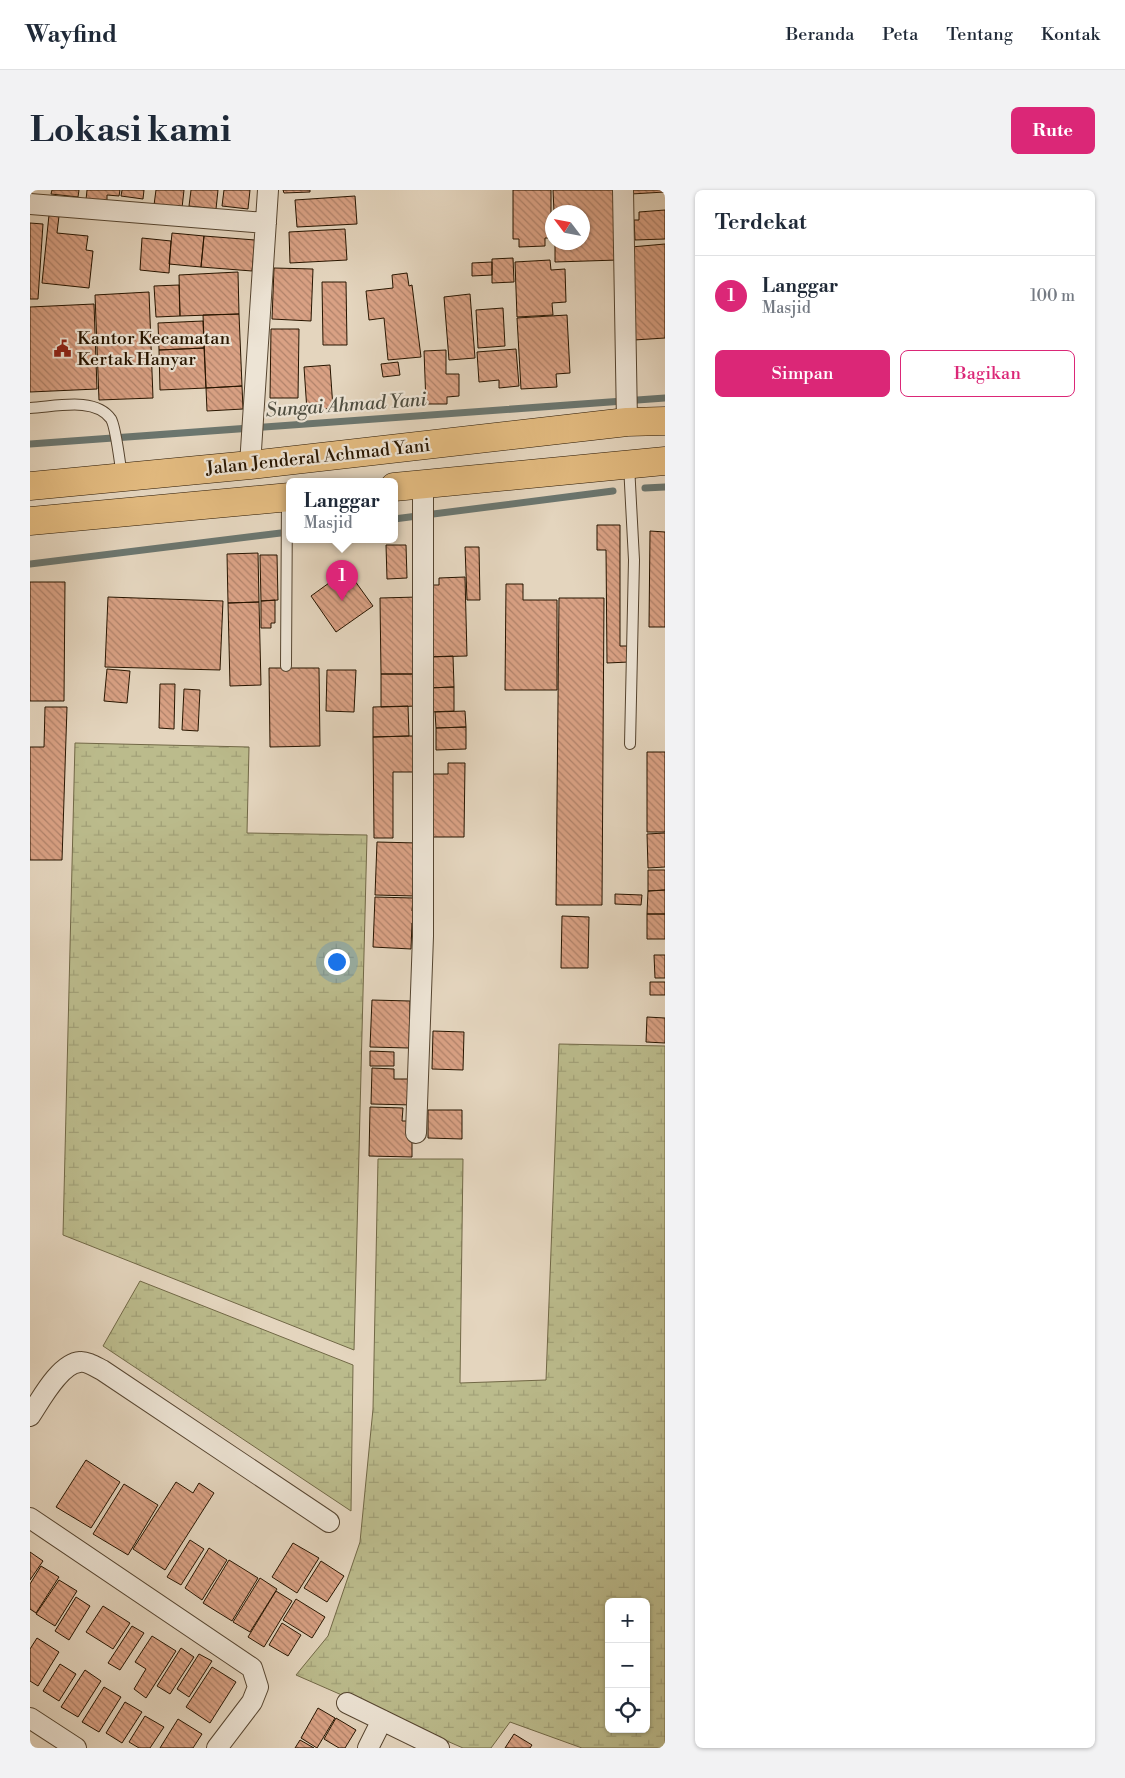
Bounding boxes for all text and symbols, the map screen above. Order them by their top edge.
text: Wayfind [25,20,117,50]
text: Beranda [786,23,854,46]
text: Peta [882,23,918,46]
text: Tentang [946,23,1013,46]
text: Kontak [1041,23,1100,46]
button: Rute [1011,107,1095,154]
text: Lokasi kami [30,109,231,152]
north arrow [545,205,590,250]
text: Terdekat [715,210,806,236]
text: Langgar [762,274,838,298]
text: 1 [727,286,735,306]
text: 100 m [1030,286,1075,306]
text: Masjid [762,298,811,318]
place label: Kantor Kecamatan Kertak Hanyar [77,327,230,371]
public building icon: Kantor Kecamatan Kertak Hanyar [53,338,73,358]
button: Simpan [715,350,890,397]
button: Bagikan [900,350,1075,397]
water label: Sungai Ahmad Yani [265,387,427,423]
street label: Jalan Jenderal Achmad Yani [204,434,431,480]
popup [286,478,398,543]
text: Langgar [304,489,380,513]
text: Masjid [304,513,353,533]
pin: 1 [326,560,358,601]
your location [324,949,350,975]
map controls [605,1598,650,1733]
button: + [605,1598,650,1643]
button: − [605,1643,650,1688]
button: locate [605,1688,650,1733]

